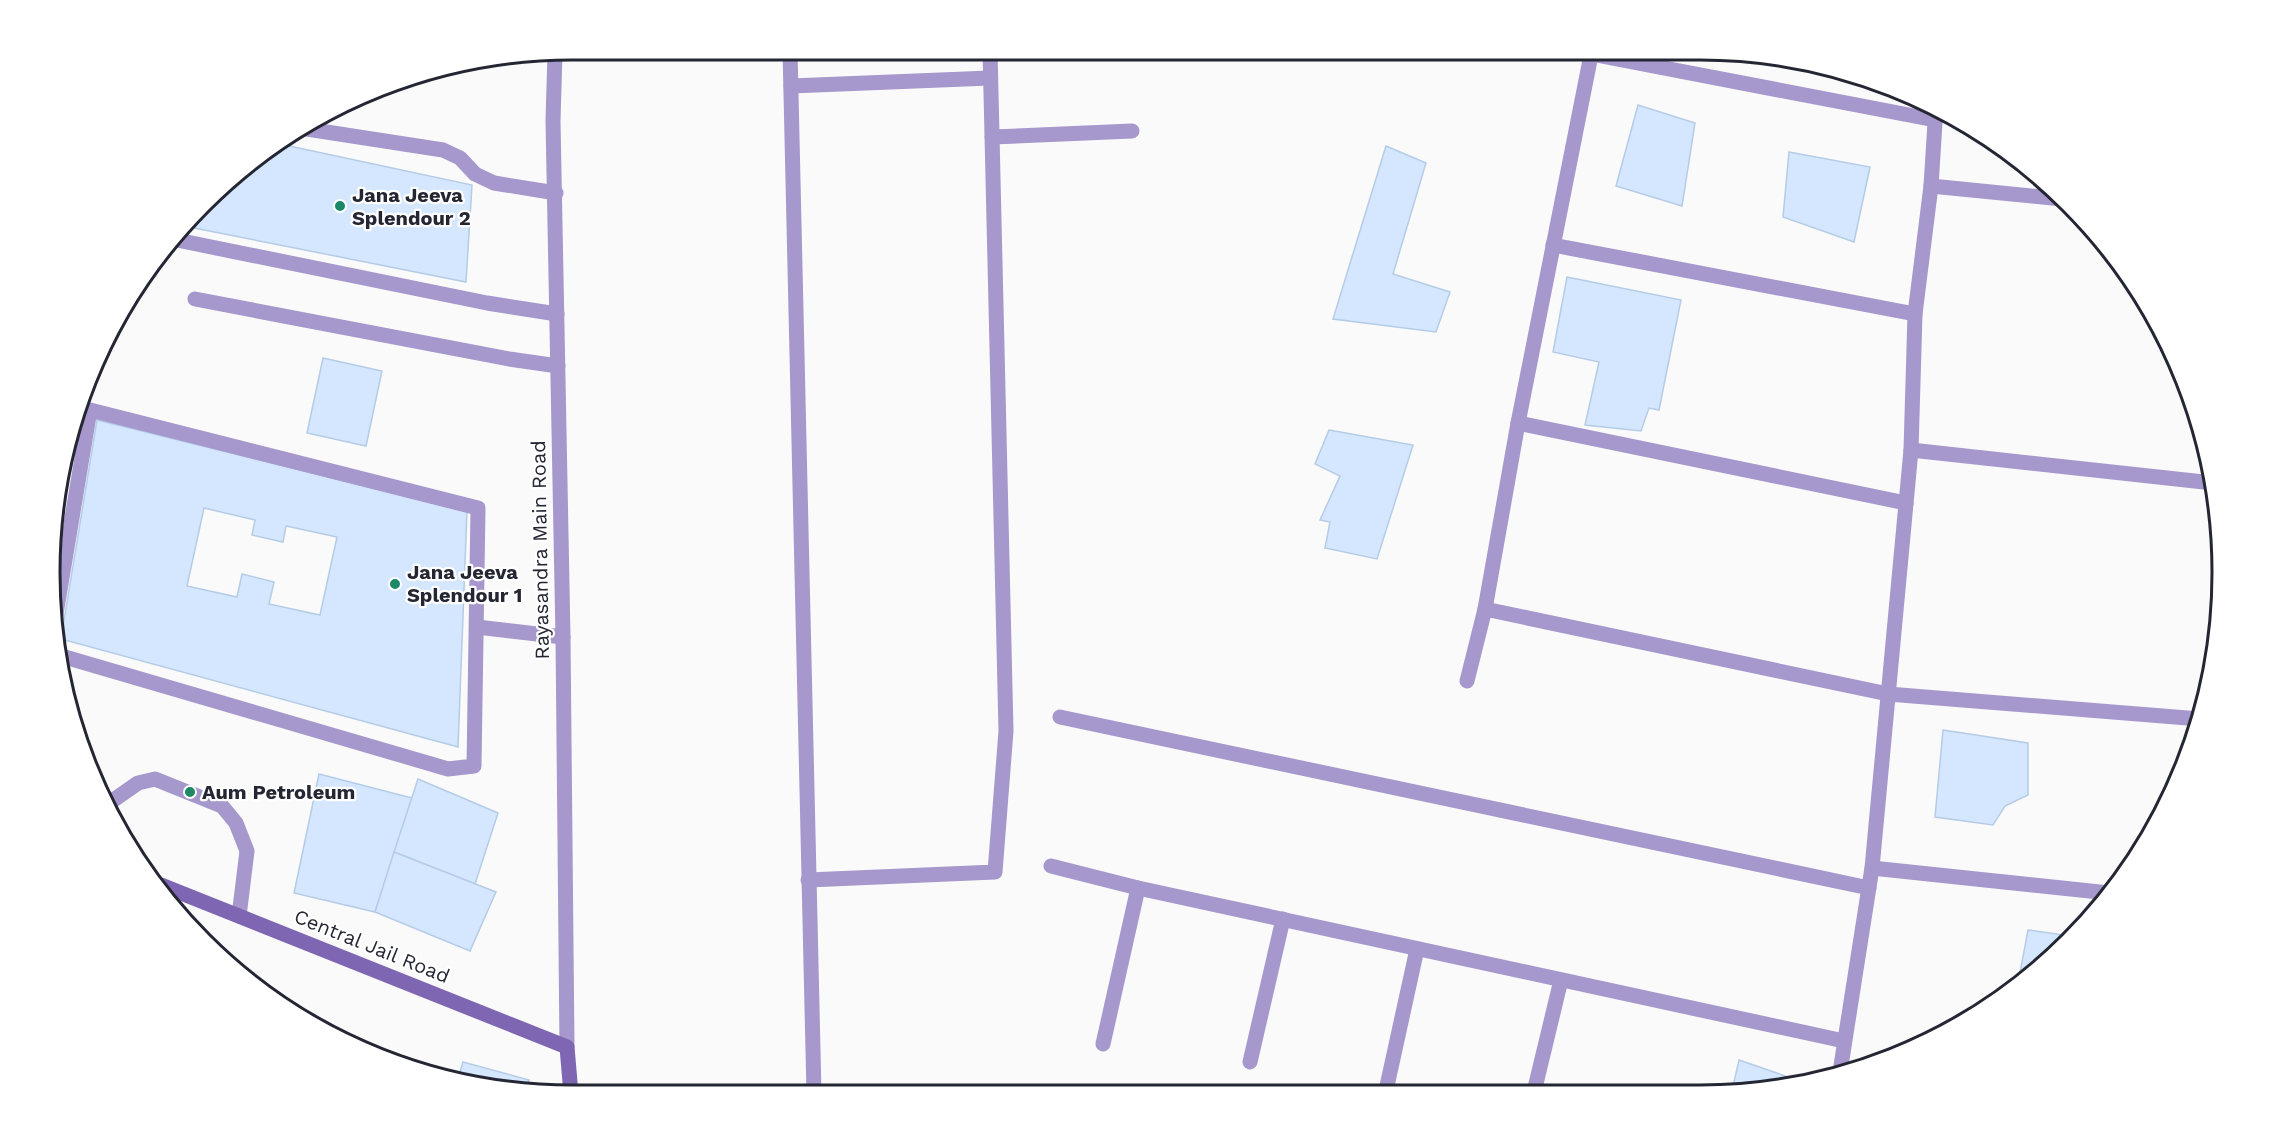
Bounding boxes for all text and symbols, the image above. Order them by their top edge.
place label: Jana Jeeva Splendour 2 [352,183,471,230]
marker: Jana Jeeva Splendour 2 [333,199,347,213]
street label: Rayasandra Main Road [526,440,554,660]
place label: Jana Jeeva Splendour 1 [407,560,522,607]
marker: Jana Jeeva Splendour 1 [388,577,402,591]
place label: Aum Petroleum [202,780,355,804]
marker: Aum Petroleum [183,785,197,799]
street label: Central Jail Road [291,904,453,988]

